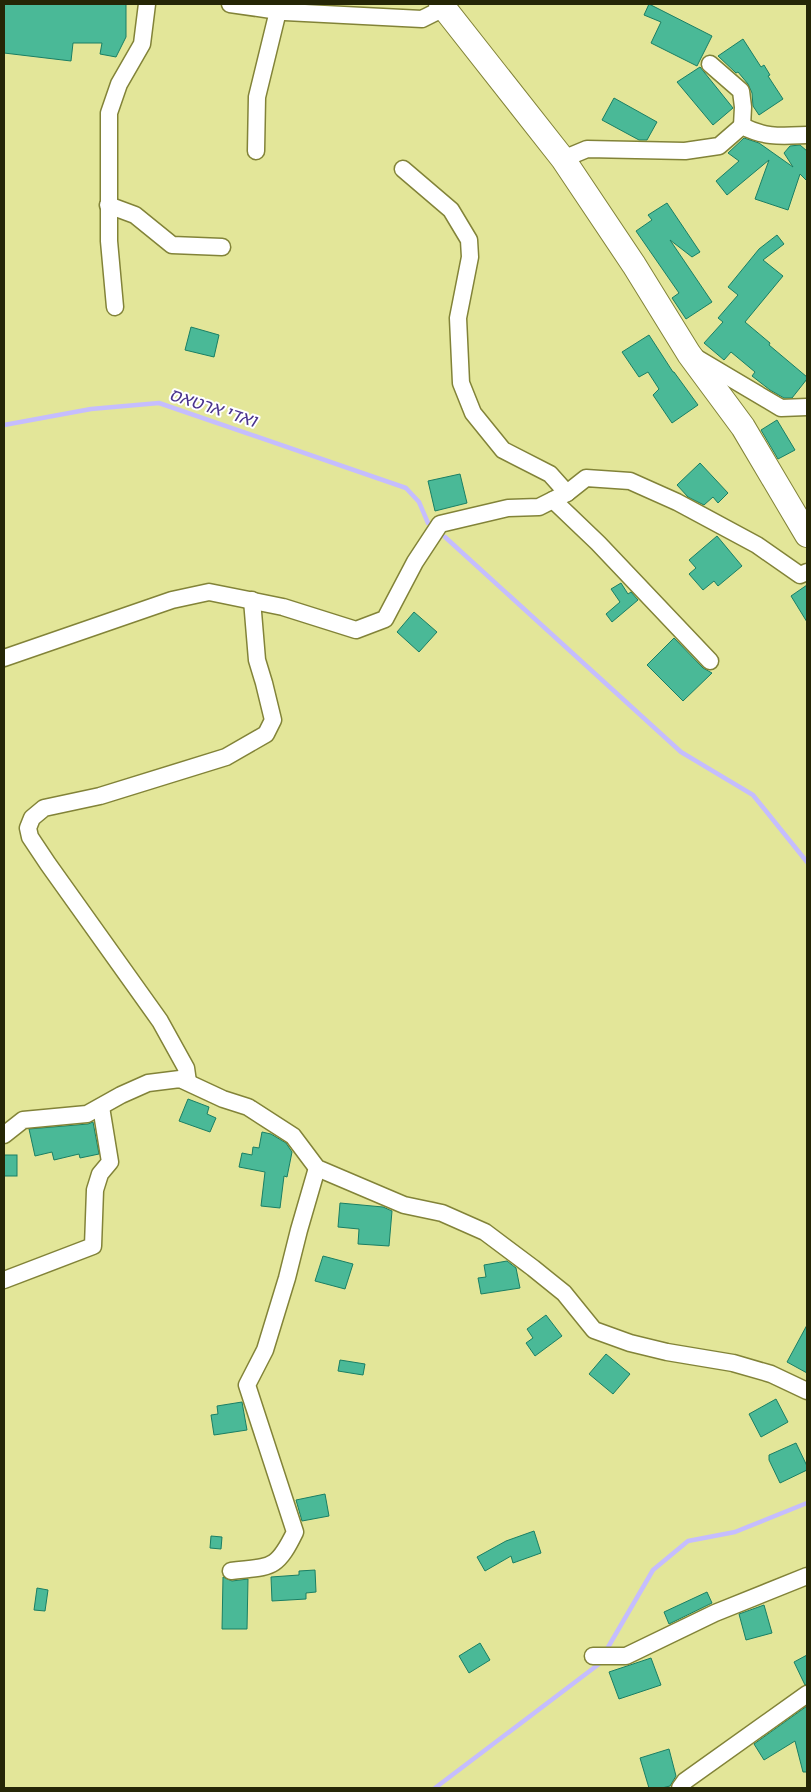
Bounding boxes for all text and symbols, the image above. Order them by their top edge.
water label: ואדי ארטאס [166,381,262,433]

